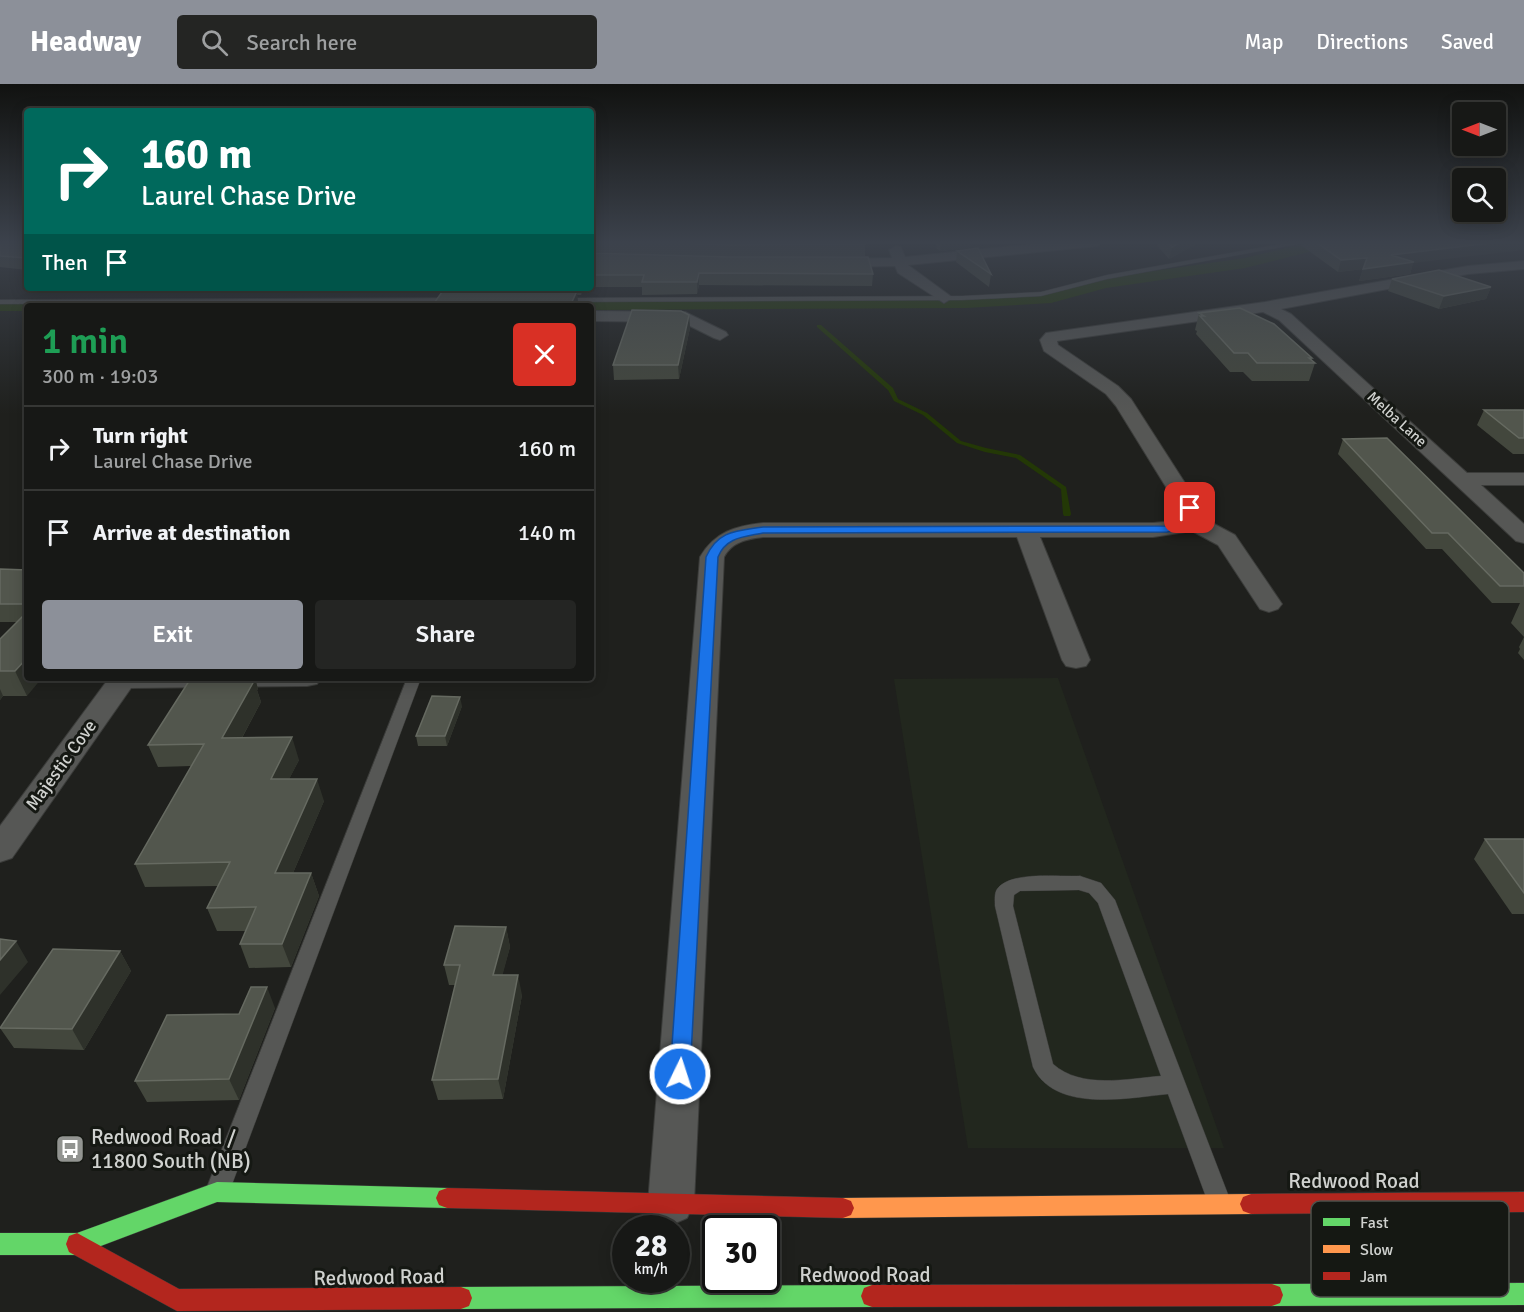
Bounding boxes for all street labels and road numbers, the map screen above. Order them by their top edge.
street label: Melba Lane [1364,388,1430,450]
street label: Majestic Cove [21,716,101,814]
street label: Redwood Road [1288,1168,1420,1194]
street label: Redwood Road [799,1262,931,1288]
street label: Redwood Road [313,1263,445,1291]

